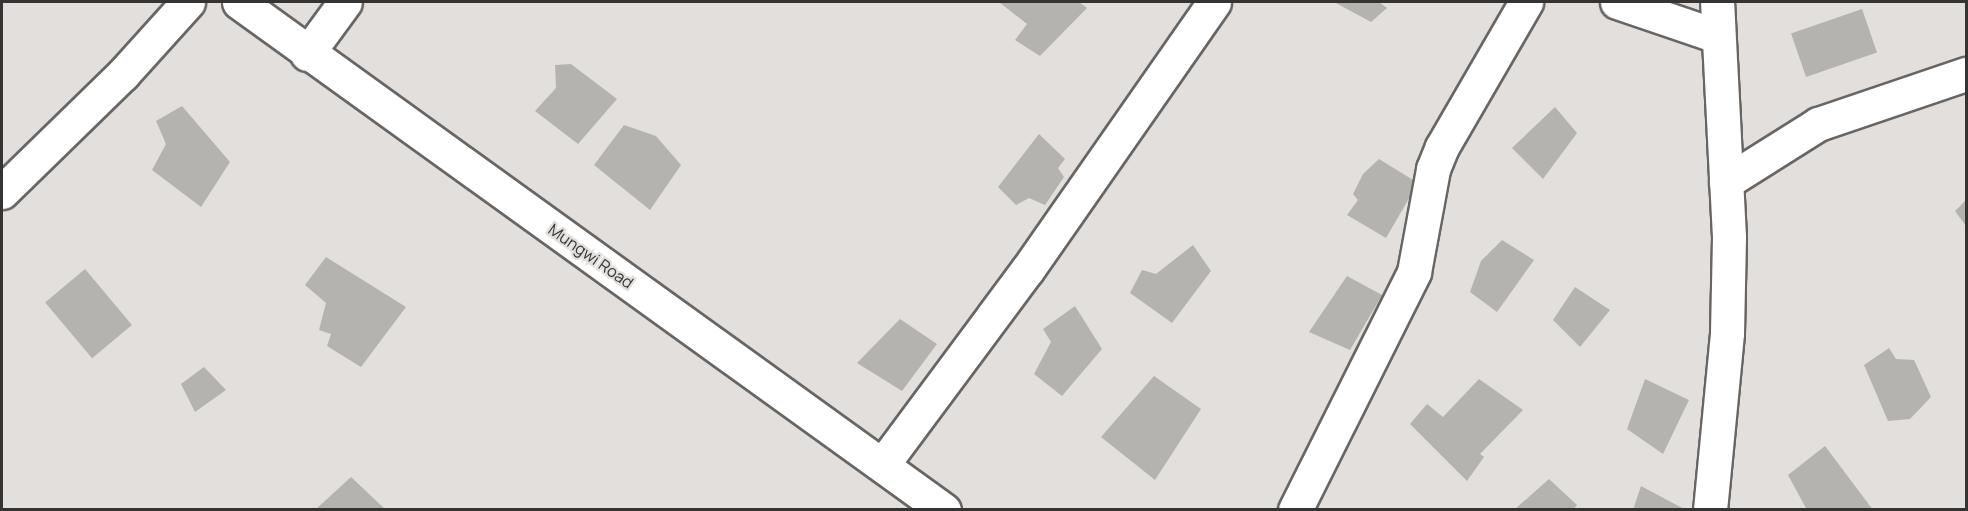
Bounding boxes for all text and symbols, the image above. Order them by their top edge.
street label: Mungwi Road [545,220,637,292]

